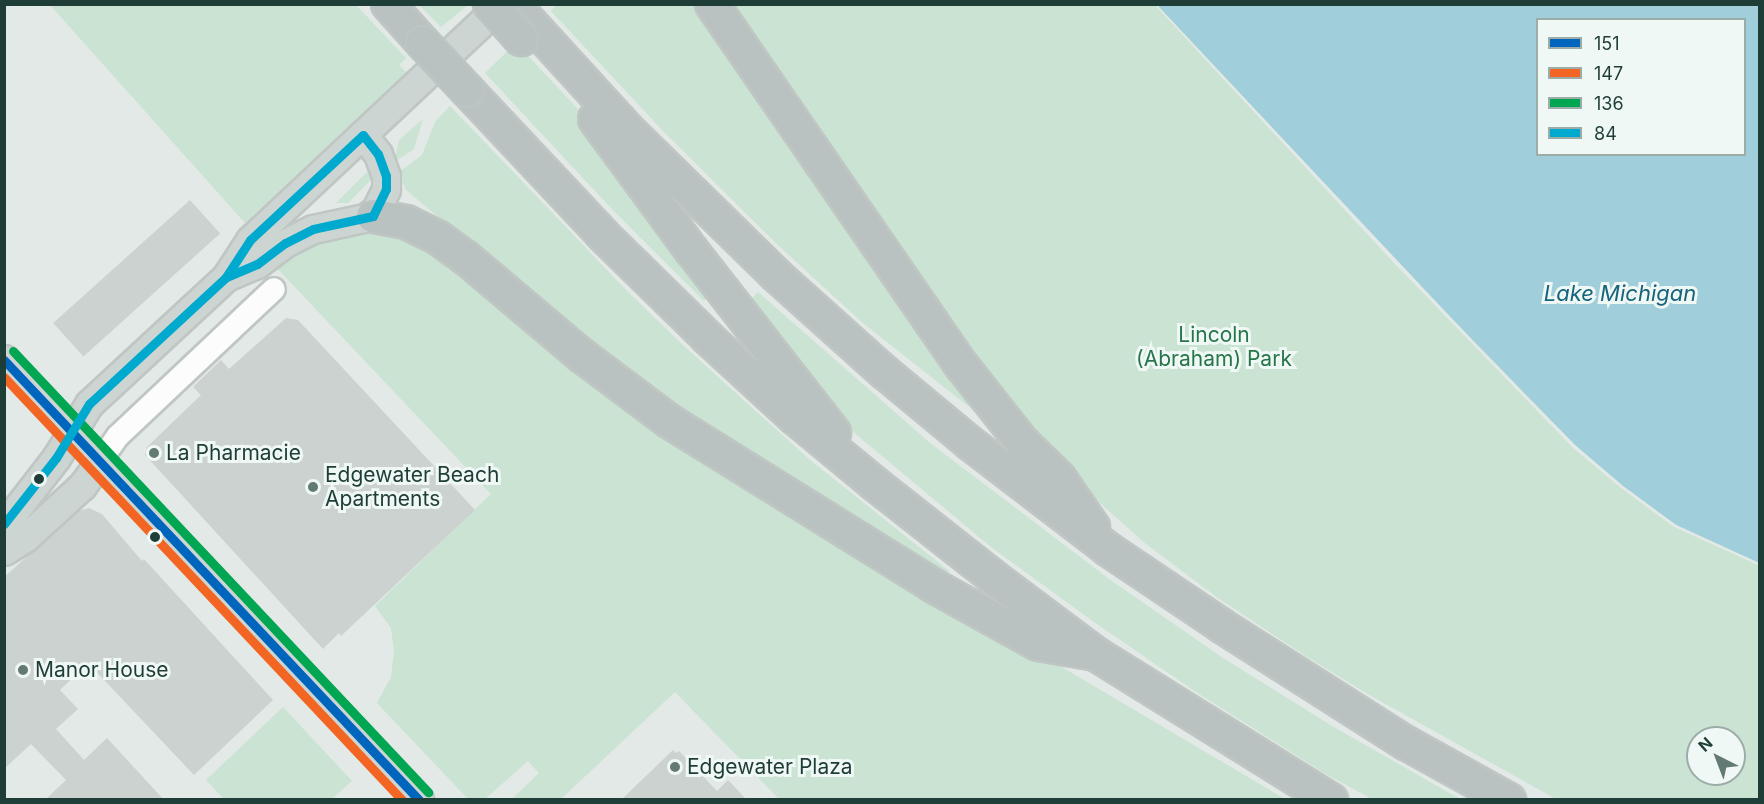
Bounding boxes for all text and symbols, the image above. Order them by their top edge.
legend [1536,18,1746,156]
text: 151 [1594,33,1620,54]
text: 147 [1594,63,1623,84]
text: 136 [1594,93,1624,114]
text: 84 [1594,123,1617,144]
water label: Lake Michigan [1544,281,1696,307]
park label: Lincoln (Abraham) Park [1136,322,1292,372]
place label: La Pharmacie [166,440,301,466]
marker: La Pharmacie [147,446,161,460]
place label: Edgewater Beach Apartments [325,462,499,512]
unlabelled marker [33,473,45,485]
marker: Edgewater Beach Apartments [306,480,320,494]
unlabelled marker [149,531,161,543]
place label: Manor House [35,657,169,683]
marker: Manor House [16,663,30,677]
north arrow [1686,726,1746,786]
text: N [1694,733,1717,756]
place label: Edgewater Plaza [687,754,853,780]
marker: Edgewater Plaza [668,760,682,774]

